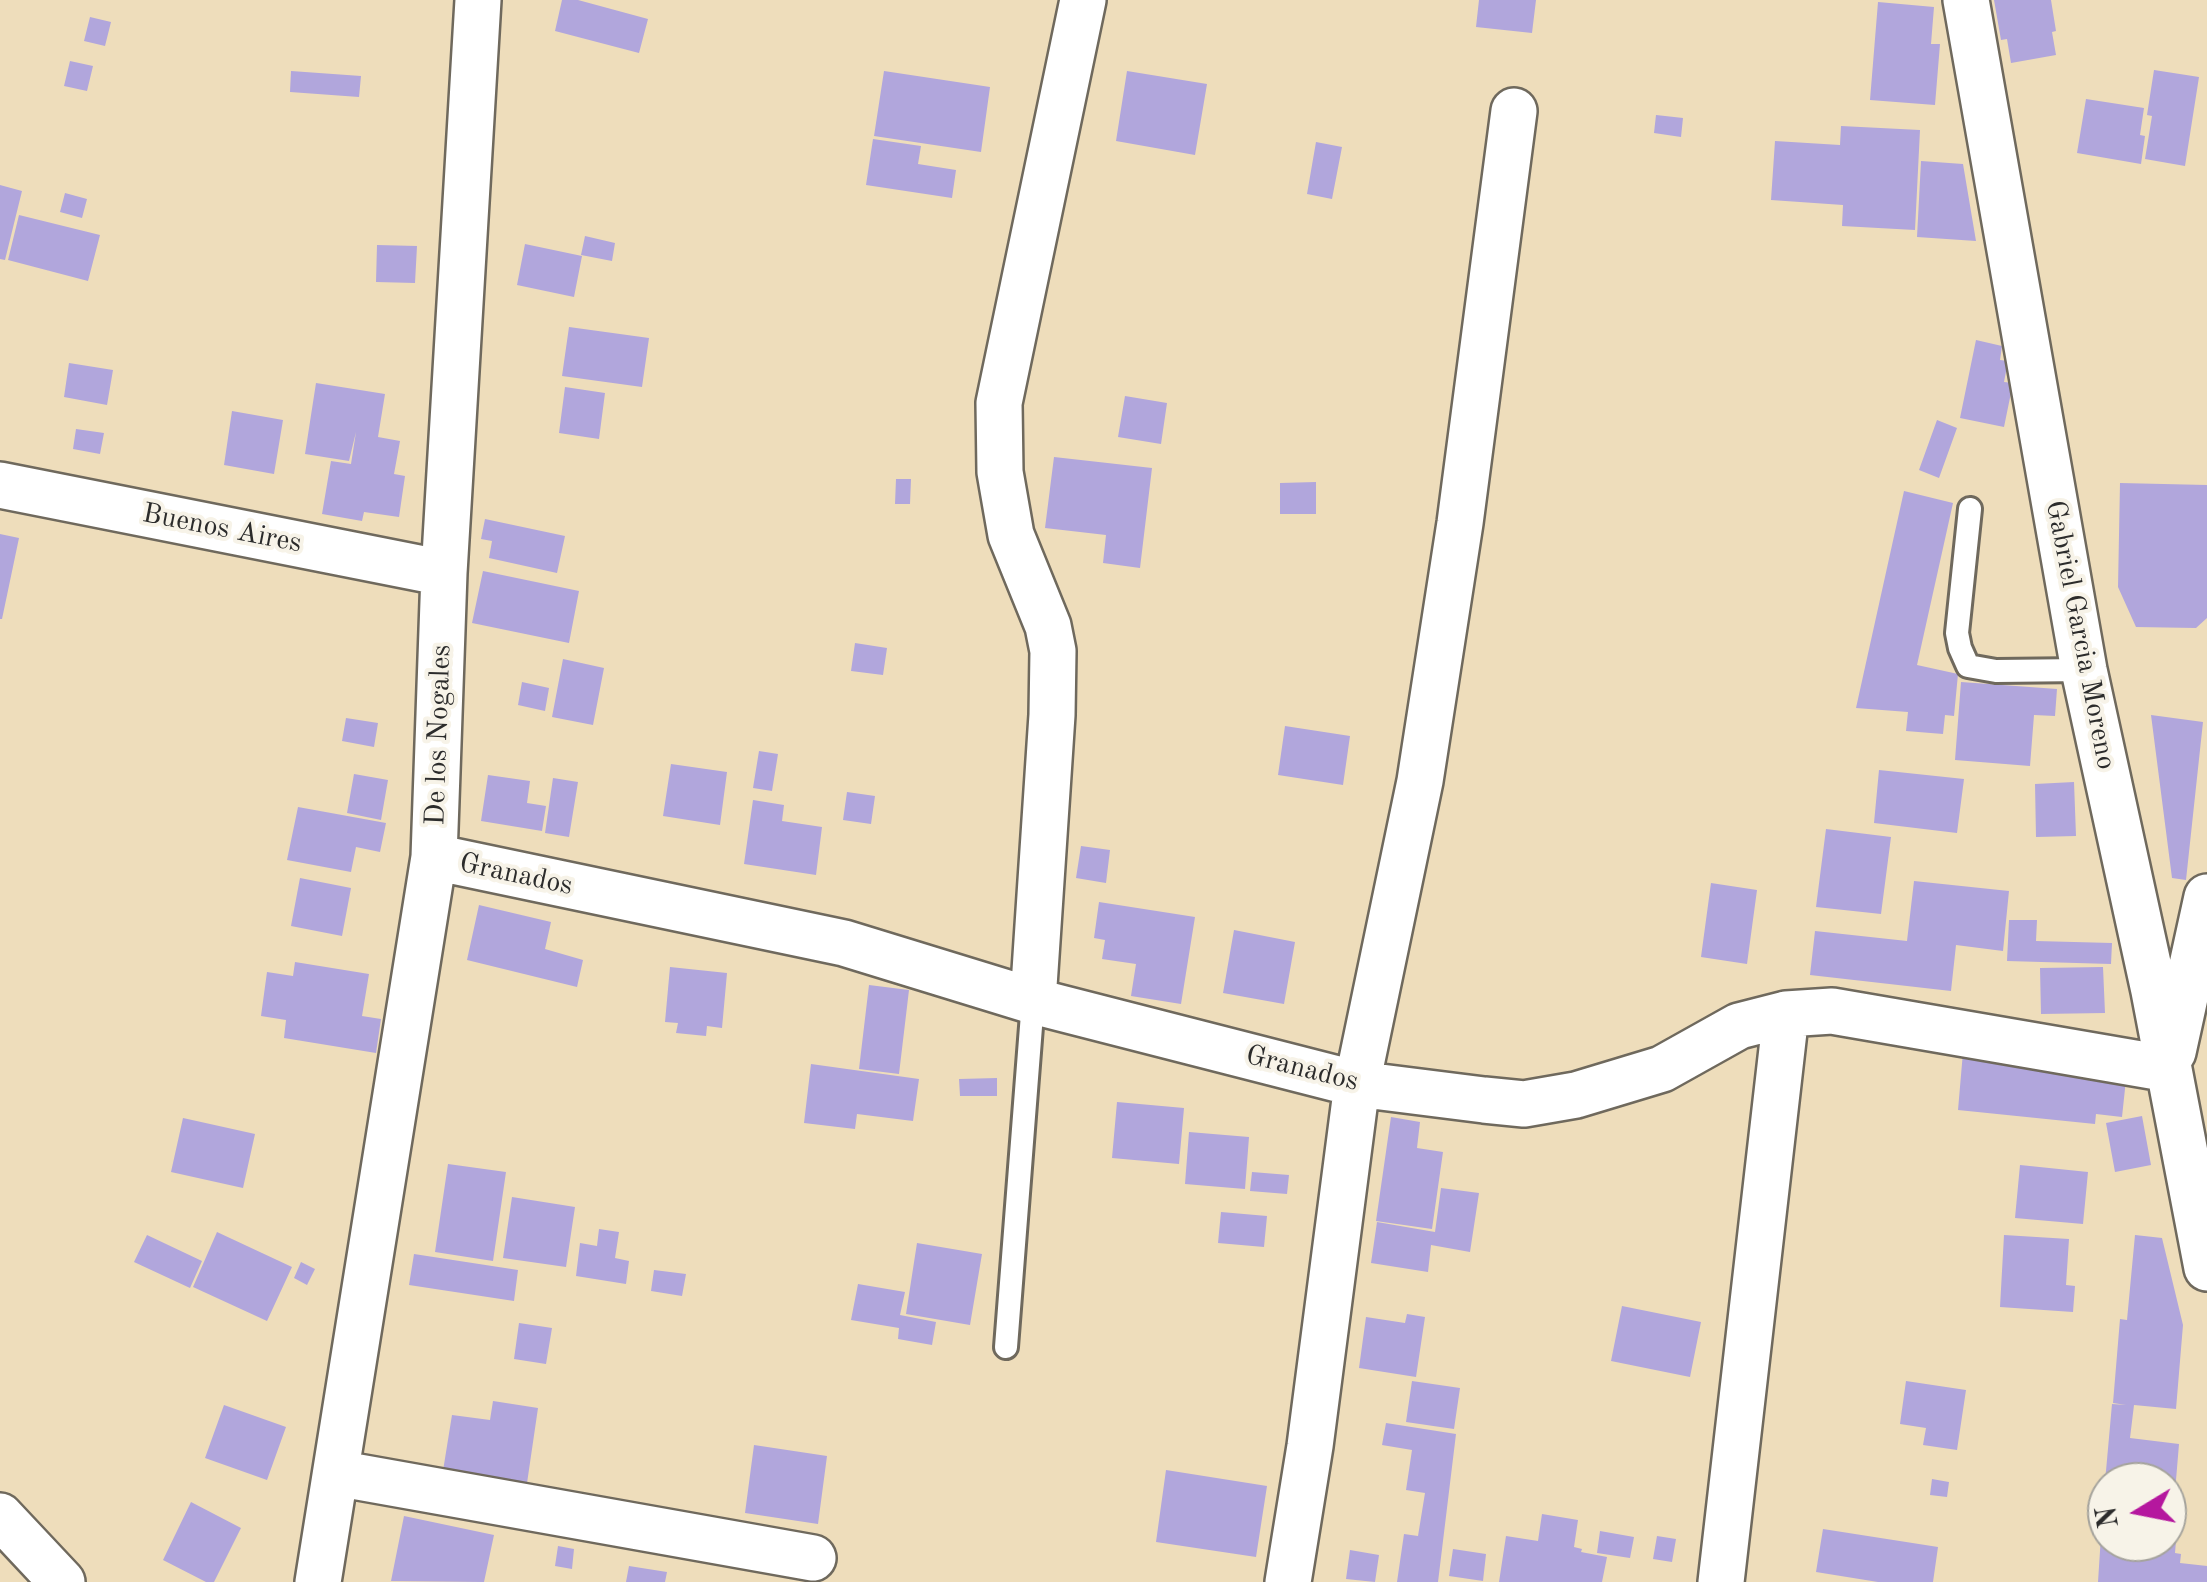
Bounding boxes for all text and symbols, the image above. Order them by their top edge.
street label: Buenos Aires [139,497,305,561]
street label: Gabriel Garcia Moreno [2037,498,2123,772]
street label: De los Nogales [419,644,459,826]
street label: Granados [456,847,576,903]
street label: Granados [1242,1039,1362,1099]
north arrow [2087,1462,2187,1562]
text: N [2094,1504,2125,1530]

